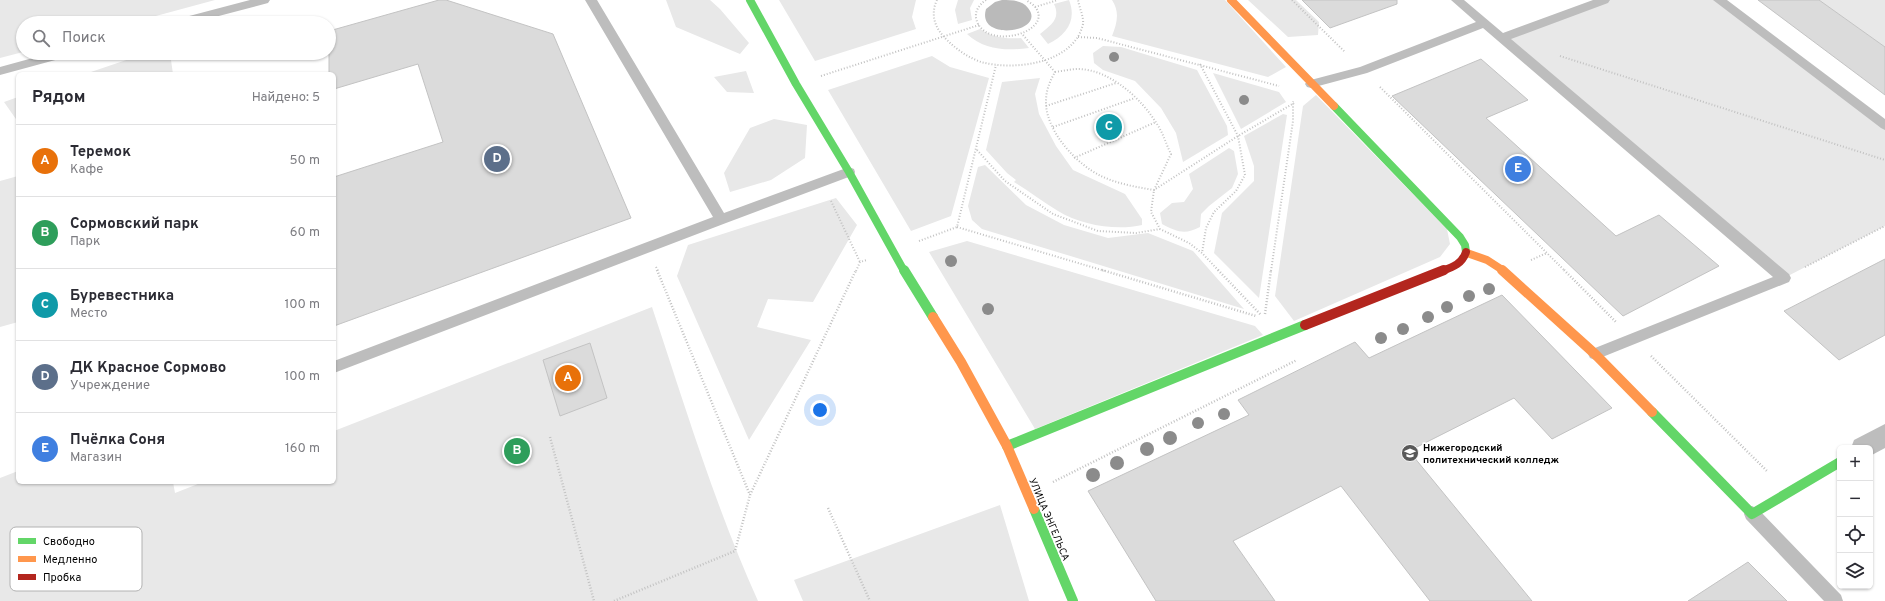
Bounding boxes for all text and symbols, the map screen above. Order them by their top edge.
search box [16,16,336,60]
icon: search [30,27,52,49]
text: Поиск [62,29,106,48]
text: Рядом [32,87,85,109]
text: Найдено: 5 [252,90,320,106]
pin: C [1096,112,1122,142]
text: Теремок [70,143,131,162]
pin: D [484,144,510,174]
text: A [40,153,50,169]
text: 50 m [290,153,320,169]
pin: E [1505,154,1531,184]
text: Кафе [70,162,103,178]
text: Сормовский парк [70,215,199,234]
text: B [41,225,49,241]
text: 60 m [290,225,320,241]
text: Парк [70,234,100,250]
text: Буревестника [70,287,174,306]
text: C [41,297,49,313]
text: 100 m [284,297,320,313]
text: Место [70,306,107,322]
text: ДК Красное Сормово [70,359,226,378]
pin: A [555,363,581,393]
text: D [40,369,50,385]
text: 100 m [284,369,320,385]
text: Учреждение [70,378,150,394]
your location [810,400,830,420]
text: Пчёлка Соня [70,431,165,450]
pin: B [504,436,530,466]
text: E [41,441,49,457]
text: 160 m [285,441,320,457]
place label: Нижегородский политехнический колледж [1423,442,1560,467]
school or university icon: Нижегородский политехнический колледж [1400,443,1420,463]
map controls [1837,445,1873,589]
button: + [1837,445,1873,481]
text: Магазин [70,450,122,466]
street label: УЛИЦА ЭНГЕЛЬСА [1025,476,1072,563]
button: − [1837,481,1873,517]
button: locate [1837,517,1873,553]
legend [10,527,142,591]
text: Свободно [43,535,95,549]
text: Медленно [43,553,97,567]
button: layers [1837,553,1873,589]
text: Пробка [43,571,82,585]

